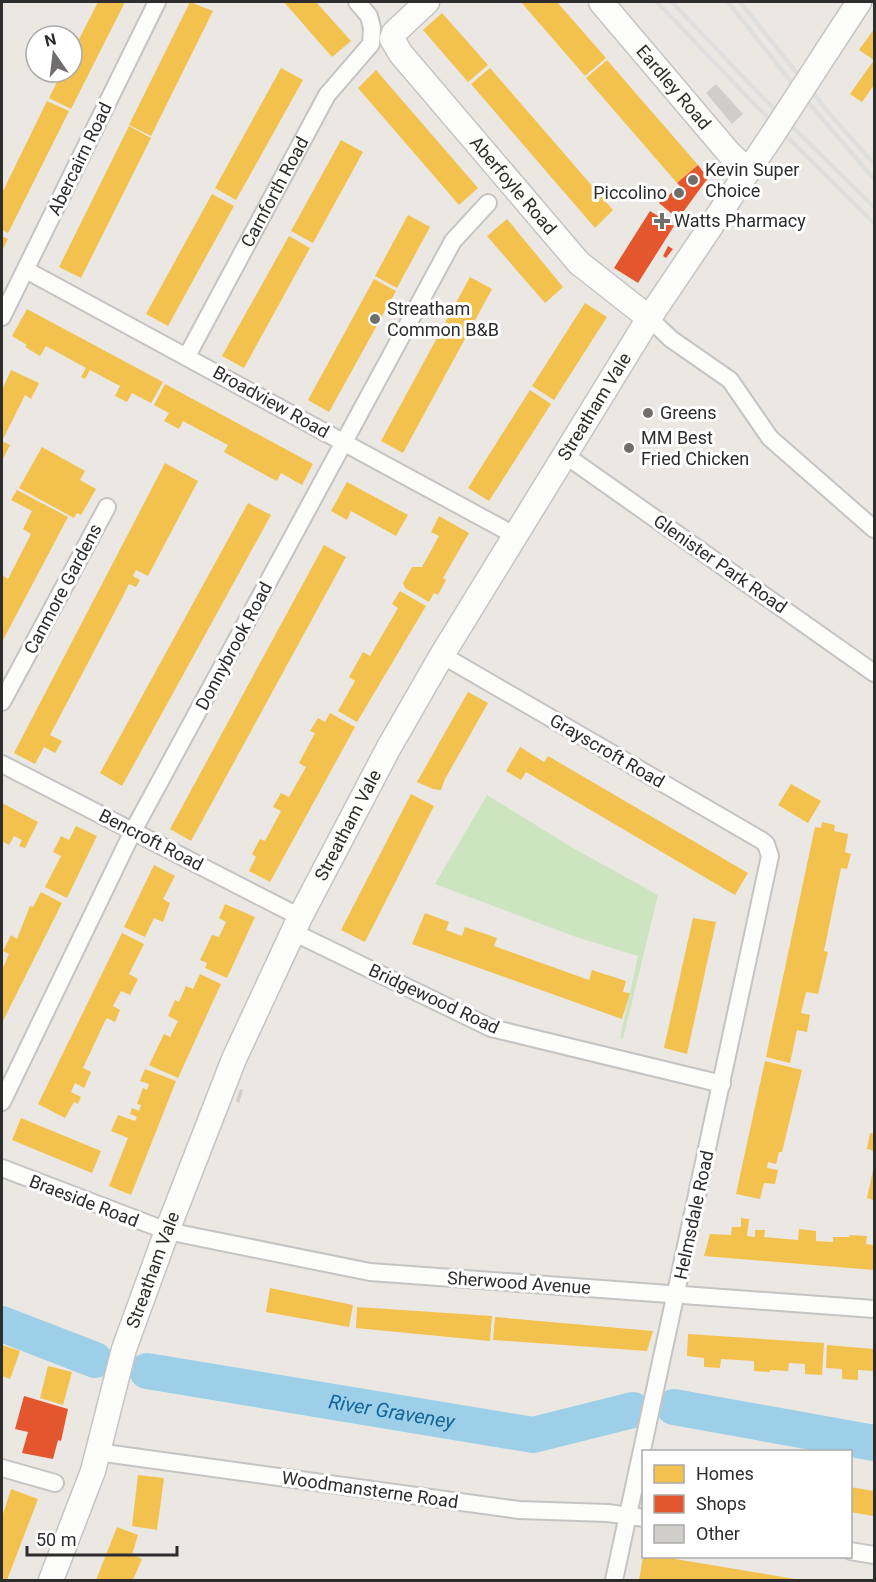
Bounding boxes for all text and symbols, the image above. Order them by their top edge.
north arrow [24,24,84,84]
text: N [43,29,58,51]
street label: Eardley Road [632,41,716,134]
street label: Abercairn Road [43,99,116,219]
street label: Aberfoyle Road [466,132,561,239]
street label: Carnforth Road [236,133,313,251]
place label: Kevin Super Choice [705,159,799,201]
marker: Kevin Super Choice [686,173,700,187]
place label: Piccolino [593,182,667,203]
marker: Piccolino [672,186,686,200]
place label: Watts Pharmacy [674,210,806,231]
marker: Watts Pharmacy [655,214,669,228]
place label: Streatham Common B&B [387,298,499,340]
marker: Streatham Common B&B [368,312,382,326]
street label: Streatham Vale [553,349,635,464]
street label: Broadview Road [210,361,333,442]
place label: Greens [660,402,717,423]
marker: Greens [641,406,655,420]
place label: MM Best Fried Chicken [641,427,749,469]
marker: MM Best Fried Chicken [622,441,636,455]
street label: Glenister Park Road [650,510,791,617]
street label: Canmore Gardens [19,520,106,657]
street label: Donnybrook Road [191,578,276,713]
street label: Grayscroft Road [546,709,668,792]
street label: Streatham Vale [310,766,385,884]
street label: Bencroft Road [96,804,207,875]
street label: Bridgewood Road [366,959,503,1038]
street label: Helmsdale Road [670,1148,717,1281]
street label: Braeside Road [27,1170,142,1231]
street label: Streatham Vale [122,1208,184,1331]
street label: Sherwood Avenue [447,1267,592,1298]
water label: River Graveney [327,1389,457,1434]
legend [642,1450,852,1558]
text: Homes [696,1463,754,1484]
street label: Woodmansterne Road [280,1467,460,1512]
text: Shops [696,1493,746,1514]
scale bar [27,1519,177,1557]
text: Other [696,1523,740,1544]
text: 50 m [36,1529,76,1550]

